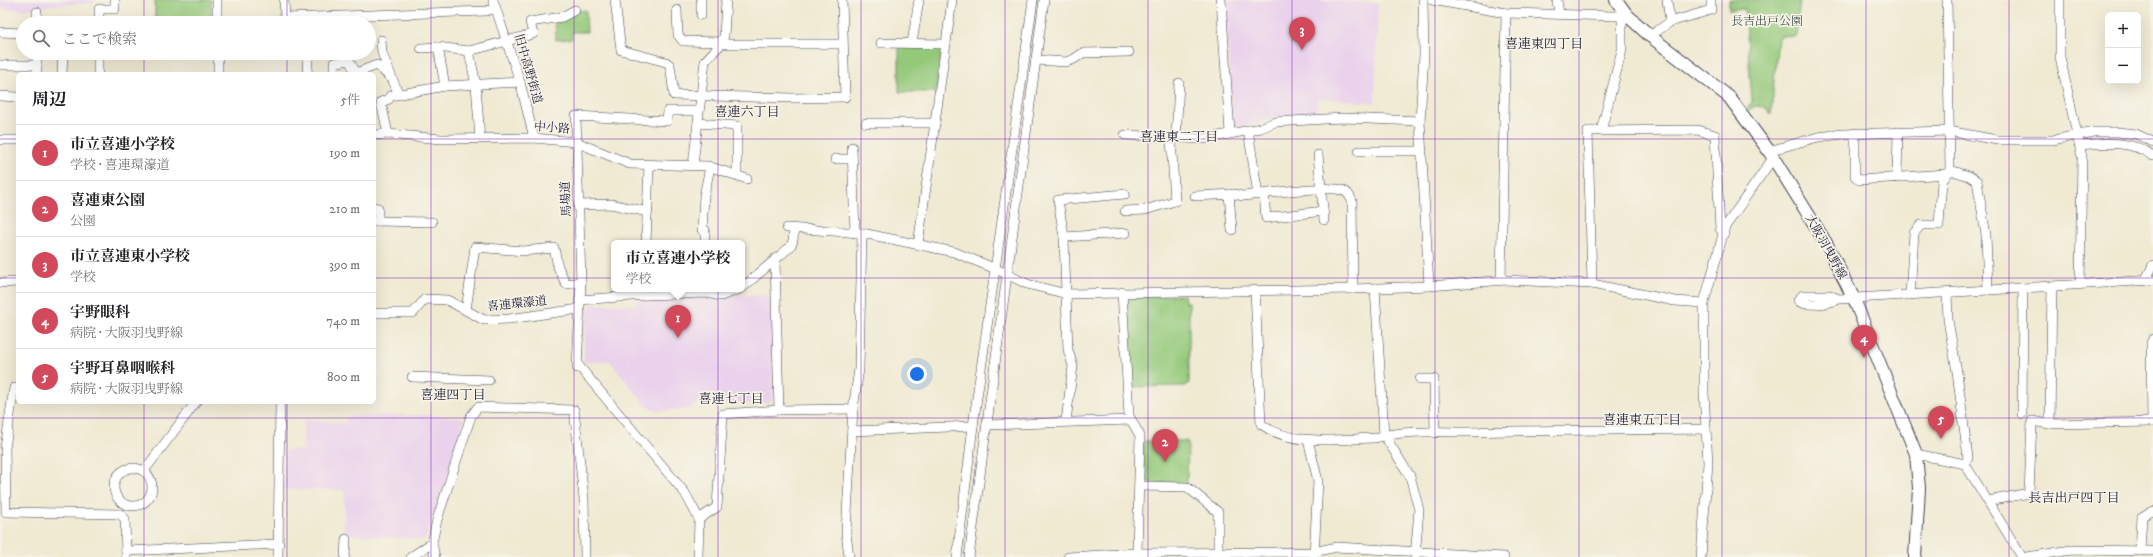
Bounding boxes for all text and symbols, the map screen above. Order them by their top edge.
map controls [2105,12,2141,84]
button: + [2105,12,2141,48]
park label: 長吉出戸公園 [1731,14,1803,29]
search box [16,16,376,60]
pin: 3 [1289,17,1315,50]
icon: search [30,27,52,49]
text: ここで検索 [62,30,137,49]
street label: 旧中高野街道 [511,32,545,106]
district label: 喜連東四丁目 [1505,36,1583,52]
button: − [2105,48,2141,84]
text: 周辺 [32,89,66,111]
text: 5件 [341,92,360,108]
district label: 喜連六丁目 [714,104,780,120]
street label: 中小路 [534,119,570,137]
district label: 喜連東二丁目 [1140,129,1218,145]
text: 市立喜連小学校 [70,135,175,154]
text: 1 [43,145,47,161]
text: 190 m [329,145,360,161]
text: 学校 · 喜連環濠道 [70,157,170,173]
street label: 馬場道 [558,181,574,217]
text: 喜連東公園 [70,191,145,210]
text: 2 [42,201,48,217]
text: 210 m [329,201,360,217]
street label: 大阪羽曳野線 [1802,212,1850,282]
text: 公園 [70,213,96,229]
popup [611,240,745,292]
text: 市立喜連東小学校 [70,247,190,266]
text: 市立喜連小学校 [625,249,731,268]
text: 3 [43,257,47,273]
text: 390 m [329,257,360,273]
text: 学校 [70,269,96,285]
text: 学校 [625,271,652,287]
street label: 喜連環濠道 [486,293,548,315]
text: 宇野眼科 [70,303,130,322]
pin: 1 [665,305,691,338]
text: 4 [41,313,49,329]
text: 740 m [326,313,360,329]
text: 病院 · 大阪羽曳野線 [70,325,183,341]
pin: 4 [1851,325,1877,358]
text: 宇野耳鼻咽喉科 [70,359,175,378]
your location [907,364,927,384]
text: 5 [42,369,48,385]
text: 800 m [327,369,360,385]
text: 病院 · 大阪羽曳野線 [70,381,183,397]
district label: 喜連四丁目 [420,387,486,403]
district label: 喜連七丁目 [698,391,764,407]
pin: 5 [1928,406,1954,439]
district label: 喜連東五丁目 [1603,412,1681,428]
pin: 2 [1152,429,1178,462]
district label: 長吉出戸四丁目 [2028,490,2120,506]

